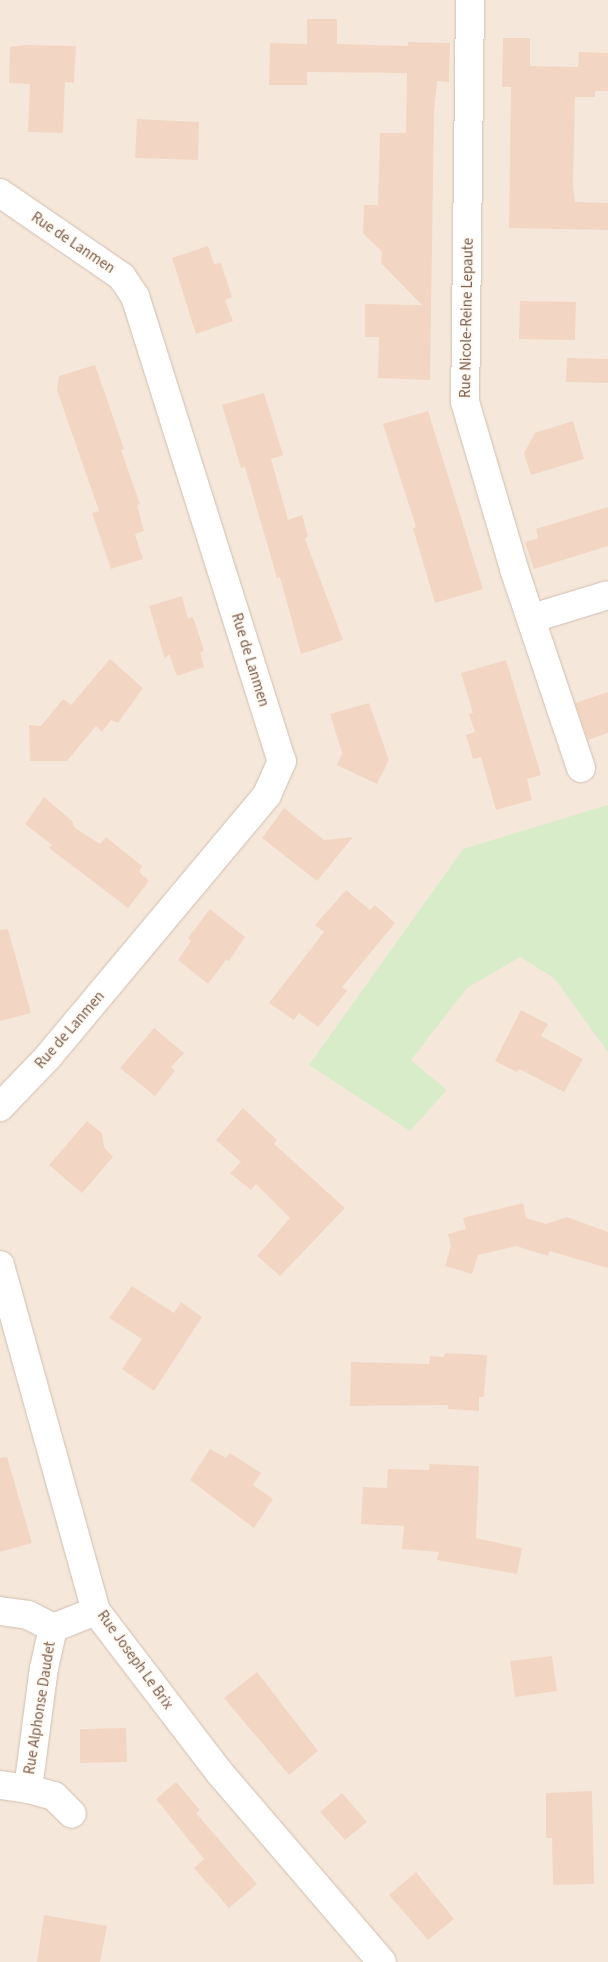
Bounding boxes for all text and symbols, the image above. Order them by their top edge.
street label: Rue de Lanmen [28,208,118,278]
street label: Rue Nicole-Reine Lepaute [457,238,477,398]
street label: Rue de Lanmen [227,611,273,709]
street label: Rue de Lanmen [31,987,109,1073]
street label: Rue Joseph Le Brix [93,1607,177,1713]
street label: Rue Alphonse Daudet [21,1640,59,1776]

